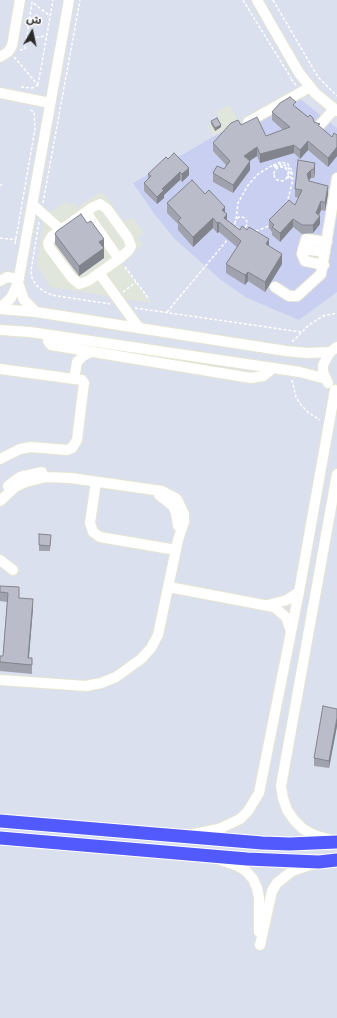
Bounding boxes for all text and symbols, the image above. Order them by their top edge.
north arrow [12,12,52,52]
text: ش [25,12,42,27]

